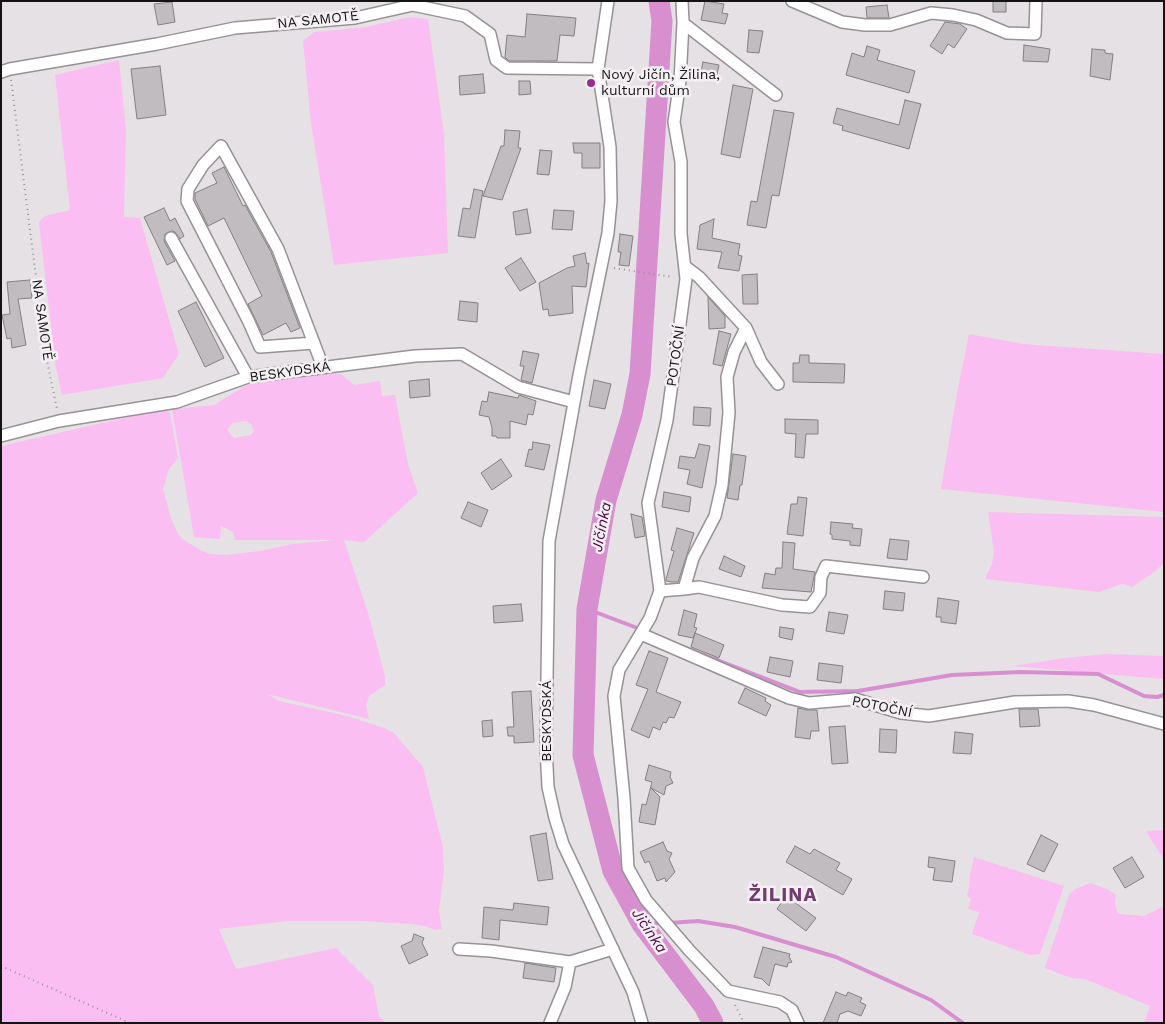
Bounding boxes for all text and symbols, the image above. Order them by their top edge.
street label: NA SAMOTĚ [276,7,360,33]
place label: Nový Jičín, Žilina, kulturní dům [601,67,720,100]
marker: Nový Jičín, Žilina, kulturní dům [585,77,597,89]
street label: NA SAMOTĚ [28,278,56,362]
street label: POTOČNÍ [663,324,689,388]
street label: BESKYDSKÁ [249,358,331,386]
water label: Jičínka [588,501,616,553]
street label: BESKYDSKÁ [539,680,555,762]
street label: POTOČNÍ [850,692,914,722]
district label: ŽILINA [748,884,818,906]
water label: Jičínka [628,905,670,957]

